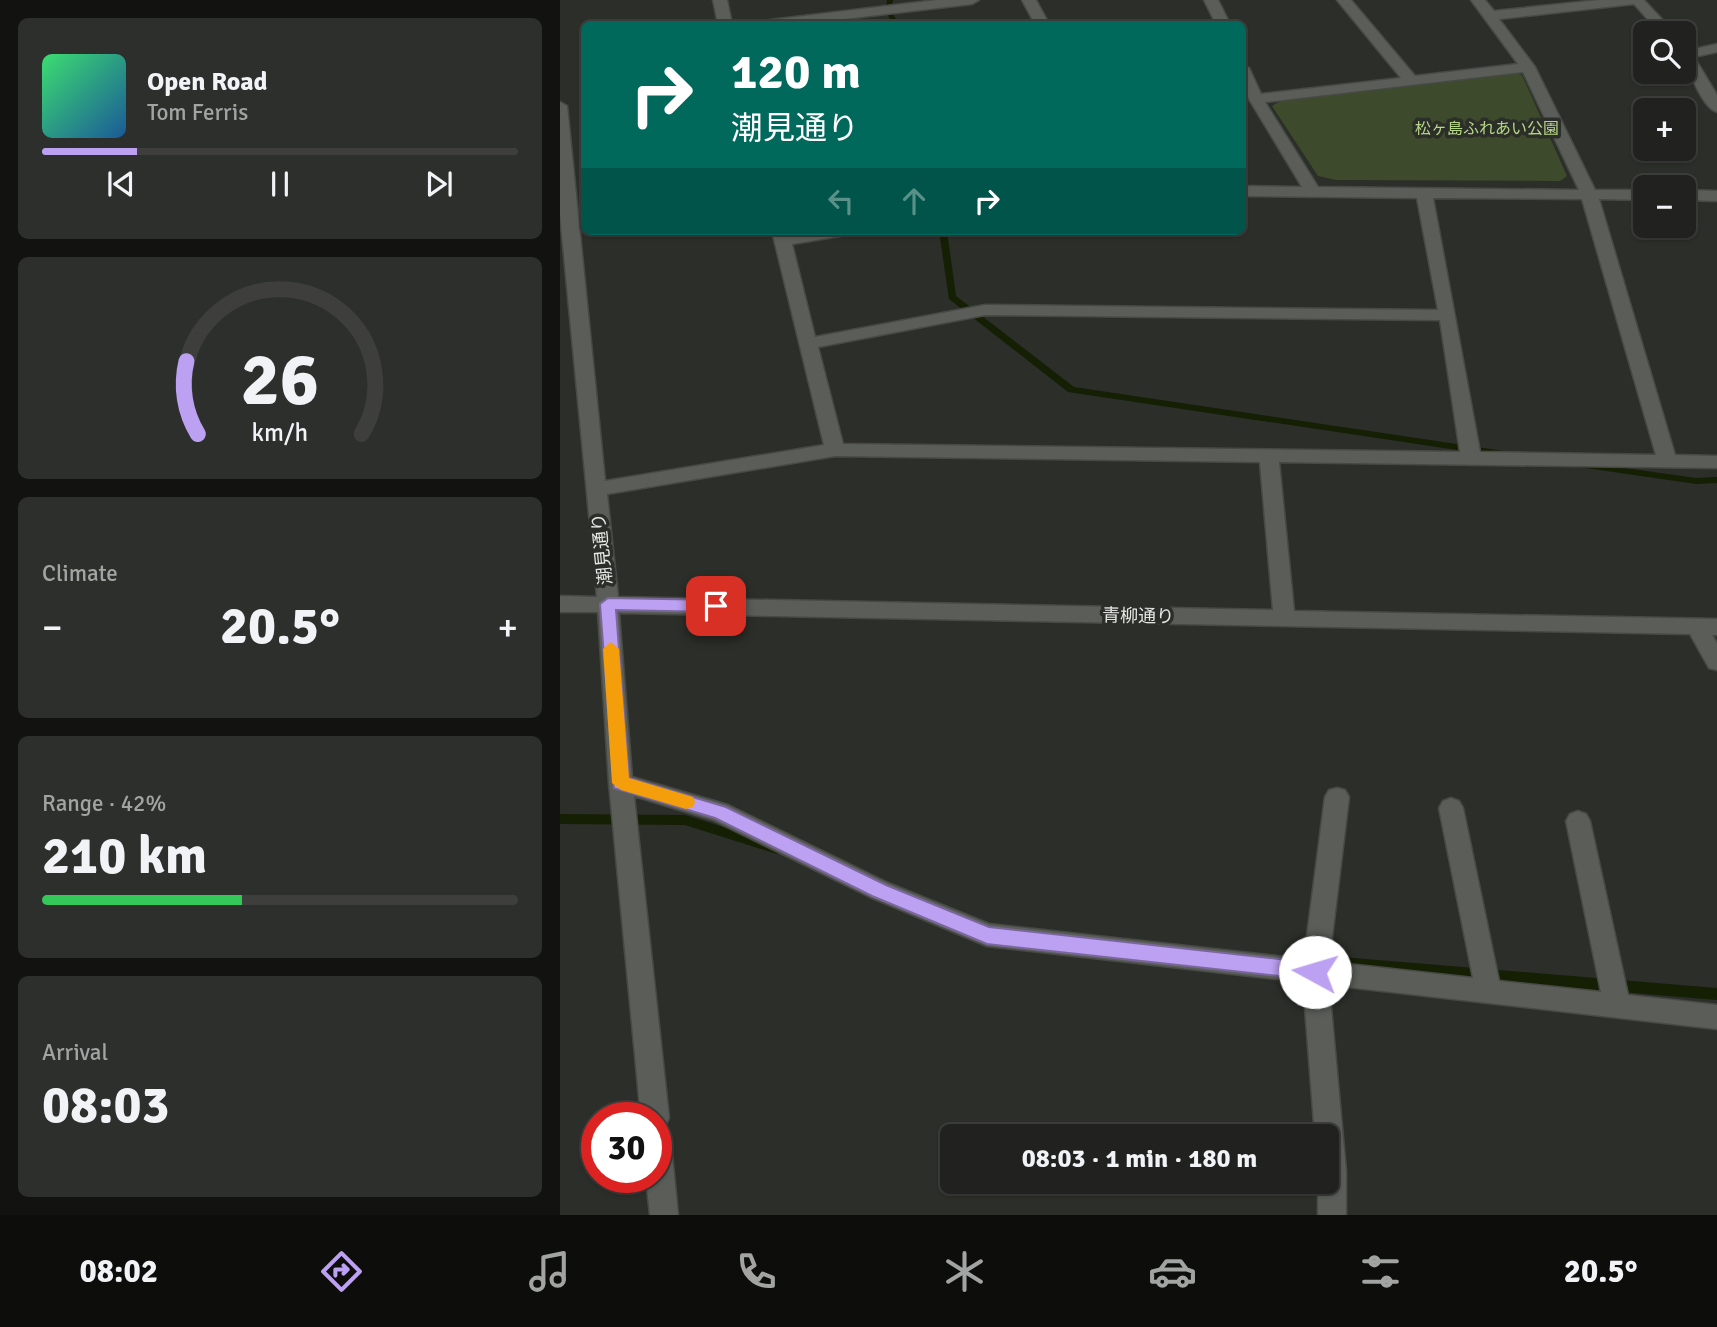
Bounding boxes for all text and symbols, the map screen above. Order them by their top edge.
map controls [1633,21,1696,238]
button: search [1633,21,1696,84]
text: 120 m [731,42,861,102]
icon: right [616,49,707,140]
text: Open Road [147,66,268,98]
text: Tom Ferris [147,98,248,127]
button: + [1633,98,1696,161]
text: 潮見通り [731,109,859,148]
park label: 松ヶ島ふれあい公園 [1415,119,1559,139]
icon: previous [102,165,140,203]
icon: pause [261,165,299,203]
icon: next [420,165,458,203]
button: − [1633,175,1696,238]
icon: left [822,182,860,220]
icon: ahead [895,182,933,220]
icon: right [968,182,1006,220]
text: 26 [241,337,319,426]
text: km/h [252,417,308,448]
street label: 潮見通り [587,512,617,586]
text: Climate [42,559,118,588]
pin [686,576,746,636]
icon: arrive [697,587,735,625]
text: 20.5° [220,594,340,658]
text: − [42,604,63,651]
text: + [497,604,518,651]
street label: 青柳通り [1102,604,1174,628]
text: Range · 42% [42,789,166,818]
text: 210 km [42,824,207,888]
position arrow [1278,935,1352,1009]
text: Arrival [42,1038,108,1067]
text: 08:03 [42,1073,170,1137]
speed limit sign: 30 [581,1102,672,1193]
text: 08:03 · 1 min · 180 m [1022,1143,1257,1175]
icon: directions [317,1247,366,1296]
icon: music [525,1247,574,1296]
icon: phone [732,1247,781,1296]
icon: climate [940,1247,989,1296]
icon: car [1148,1247,1197,1296]
icon: filters [1356,1247,1405,1296]
text: 08:02 [79,1252,158,1291]
text: 20.5° [1564,1252,1638,1291]

